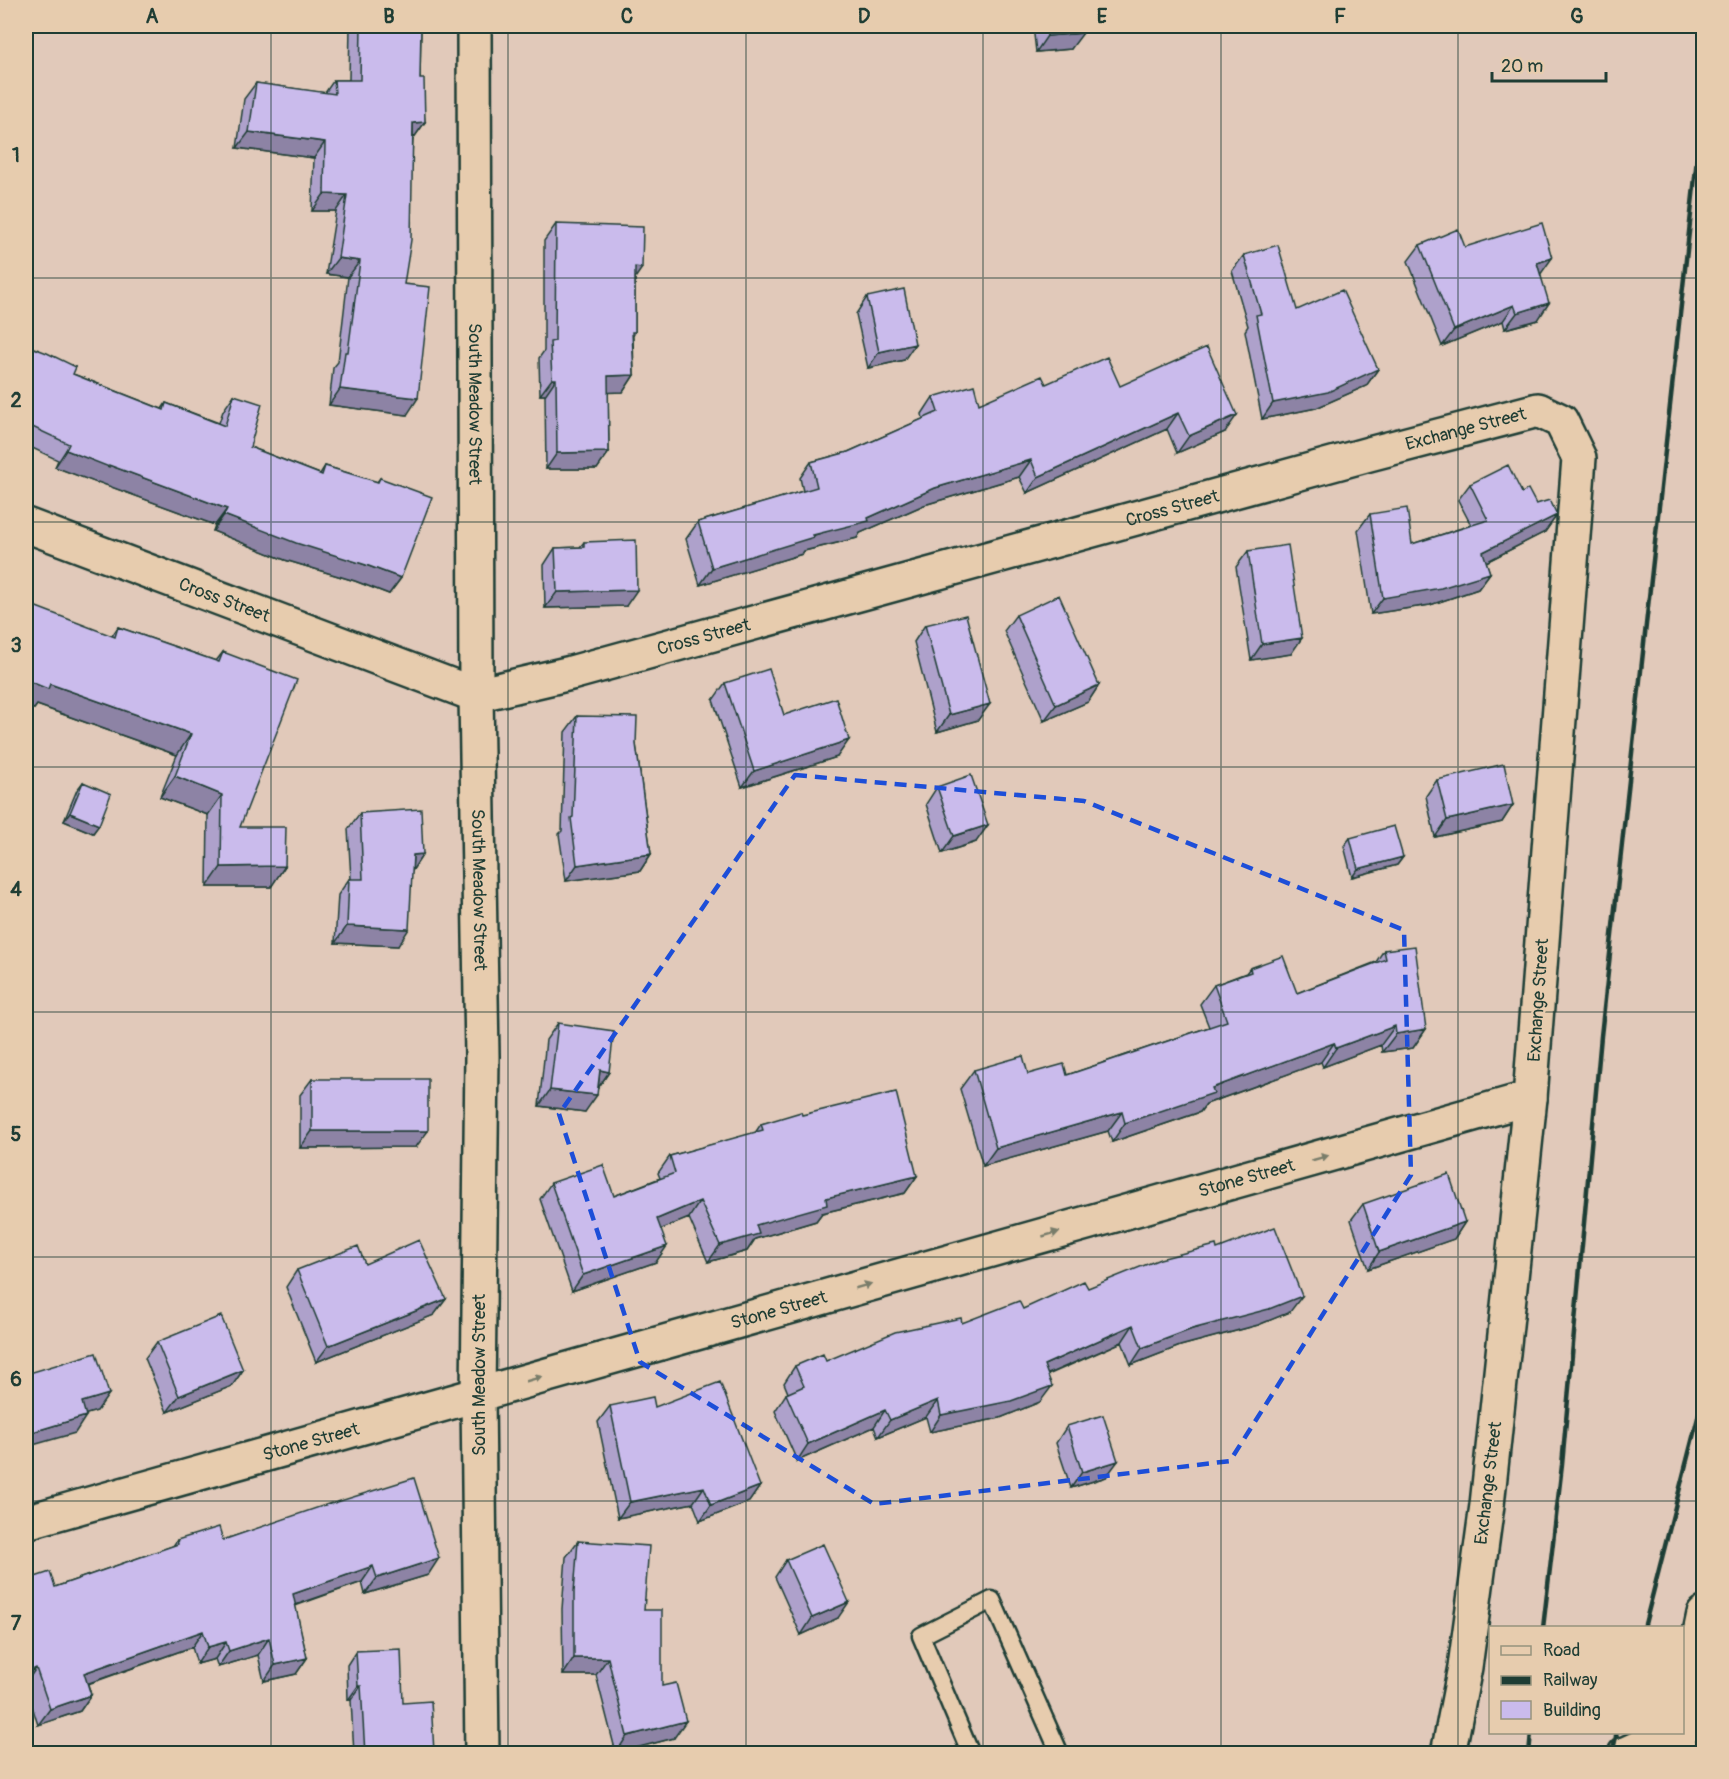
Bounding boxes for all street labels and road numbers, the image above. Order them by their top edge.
street label: South Meadow Street [463,323,486,486]
street label: Exchange Street [1403,402,1529,456]
street label: Cross Street [1123,485,1222,532]
street label: Cross Street [175,573,274,628]
street label: Cross Street [654,613,754,661]
street label: South Meadow Street [466,809,492,972]
street label: Exchange Street [1523,937,1554,1063]
street label: Stone Street [1196,1154,1298,1203]
street label: Stone Street [728,1286,830,1335]
street label: South Meadow Street [468,1293,491,1456]
street label: Stone Street [260,1417,363,1467]
street label: Exchange Street [1470,1420,1508,1546]

